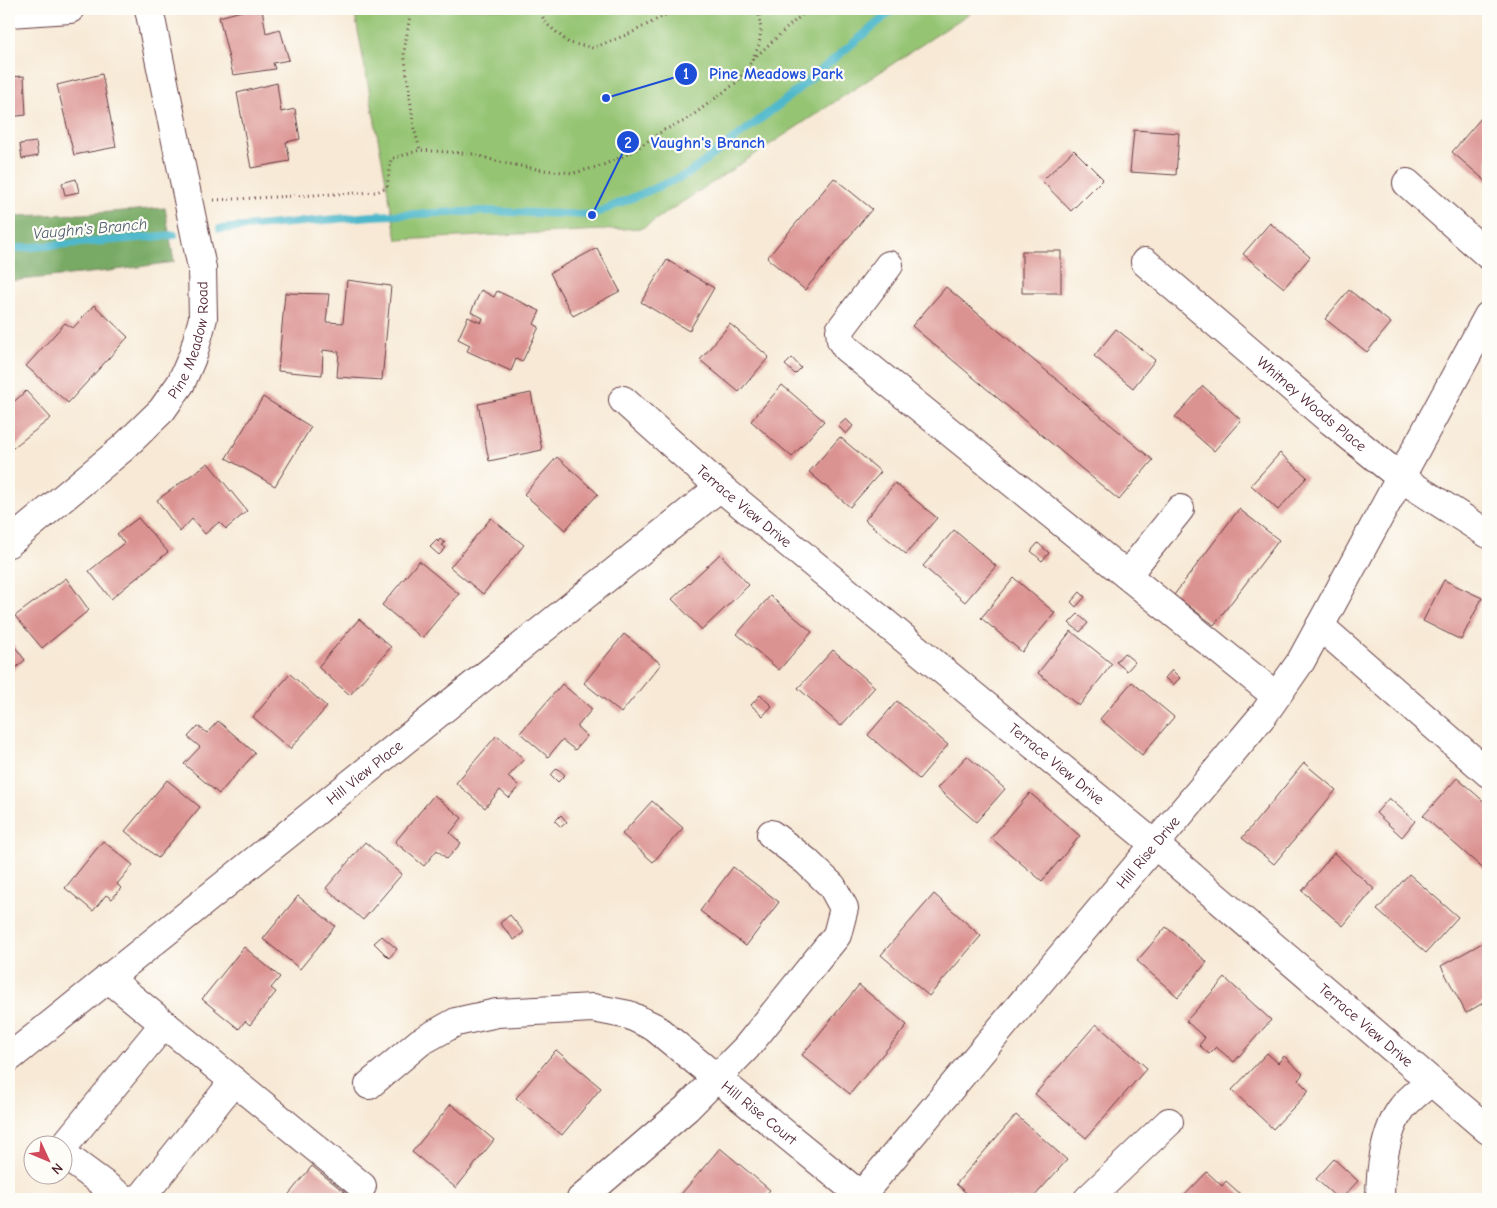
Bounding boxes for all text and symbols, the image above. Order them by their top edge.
callout: Pine Meadows Park [674,58,853,89]
text: 1 [683,65,689,83]
text: Pine Meadows Park [709,65,843,83]
callout: Vaughn's Branch [616,127,775,158]
text: 2 [624,134,632,152]
text: Vaughn's Branch [651,134,765,152]
water label: Vaughn's Branch [32,215,148,243]
street label: Pine Meadow Road [164,281,212,402]
street label: Whitney Woods Place [1253,353,1371,456]
street label: Terrace View Drive [693,461,796,551]
street label: Terrace View Drive [1005,719,1108,809]
street label: Hill View Place [323,736,407,809]
street label: Hill Rise Drive [1113,812,1184,892]
street label: Terrace View Drive [1315,980,1417,1071]
street label: Hill Rise Court [718,1077,801,1149]
north arrow [22,1136,72,1186]
text: N [48,1159,66,1178]

